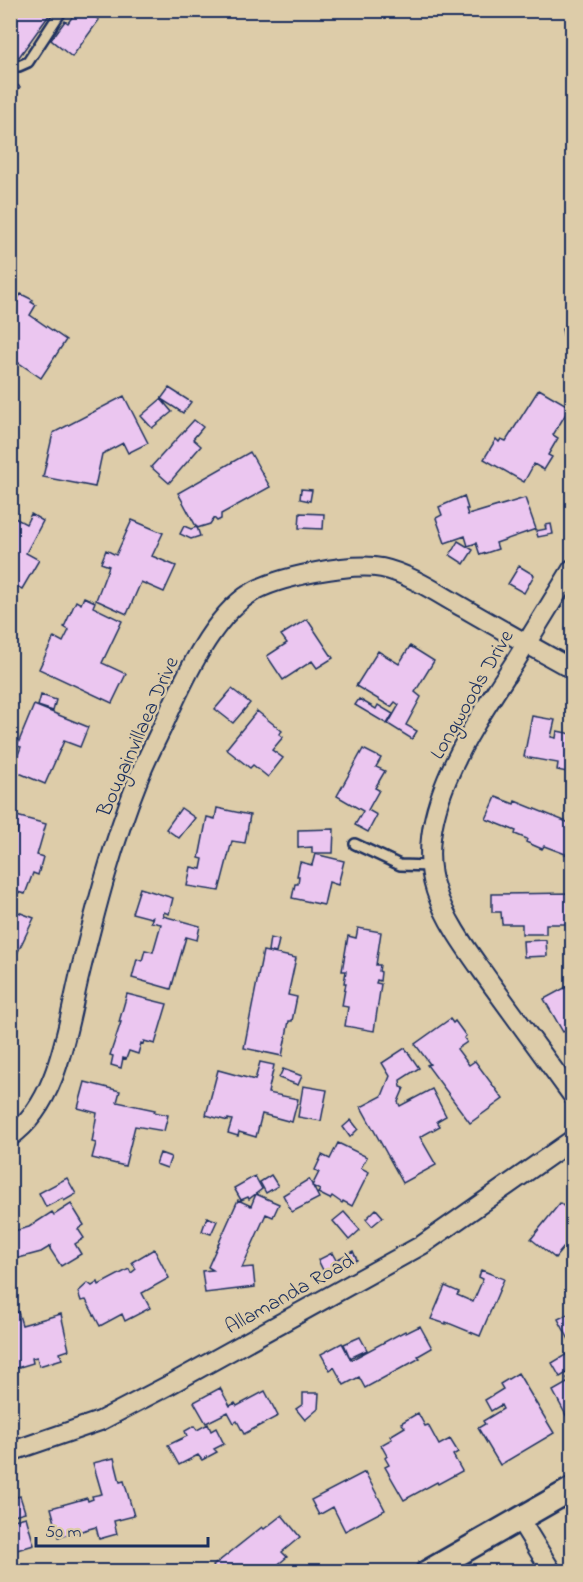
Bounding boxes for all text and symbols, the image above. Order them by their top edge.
street label: Longwoods Drive [423,624,524,767]
street label: Bougainvillaea Drive [90,652,190,823]
street label: Allamanda Road [220,1247,360,1343]
scale bar [36,1510,208,1548]
text: 50 m [45,1520,82,1546]

